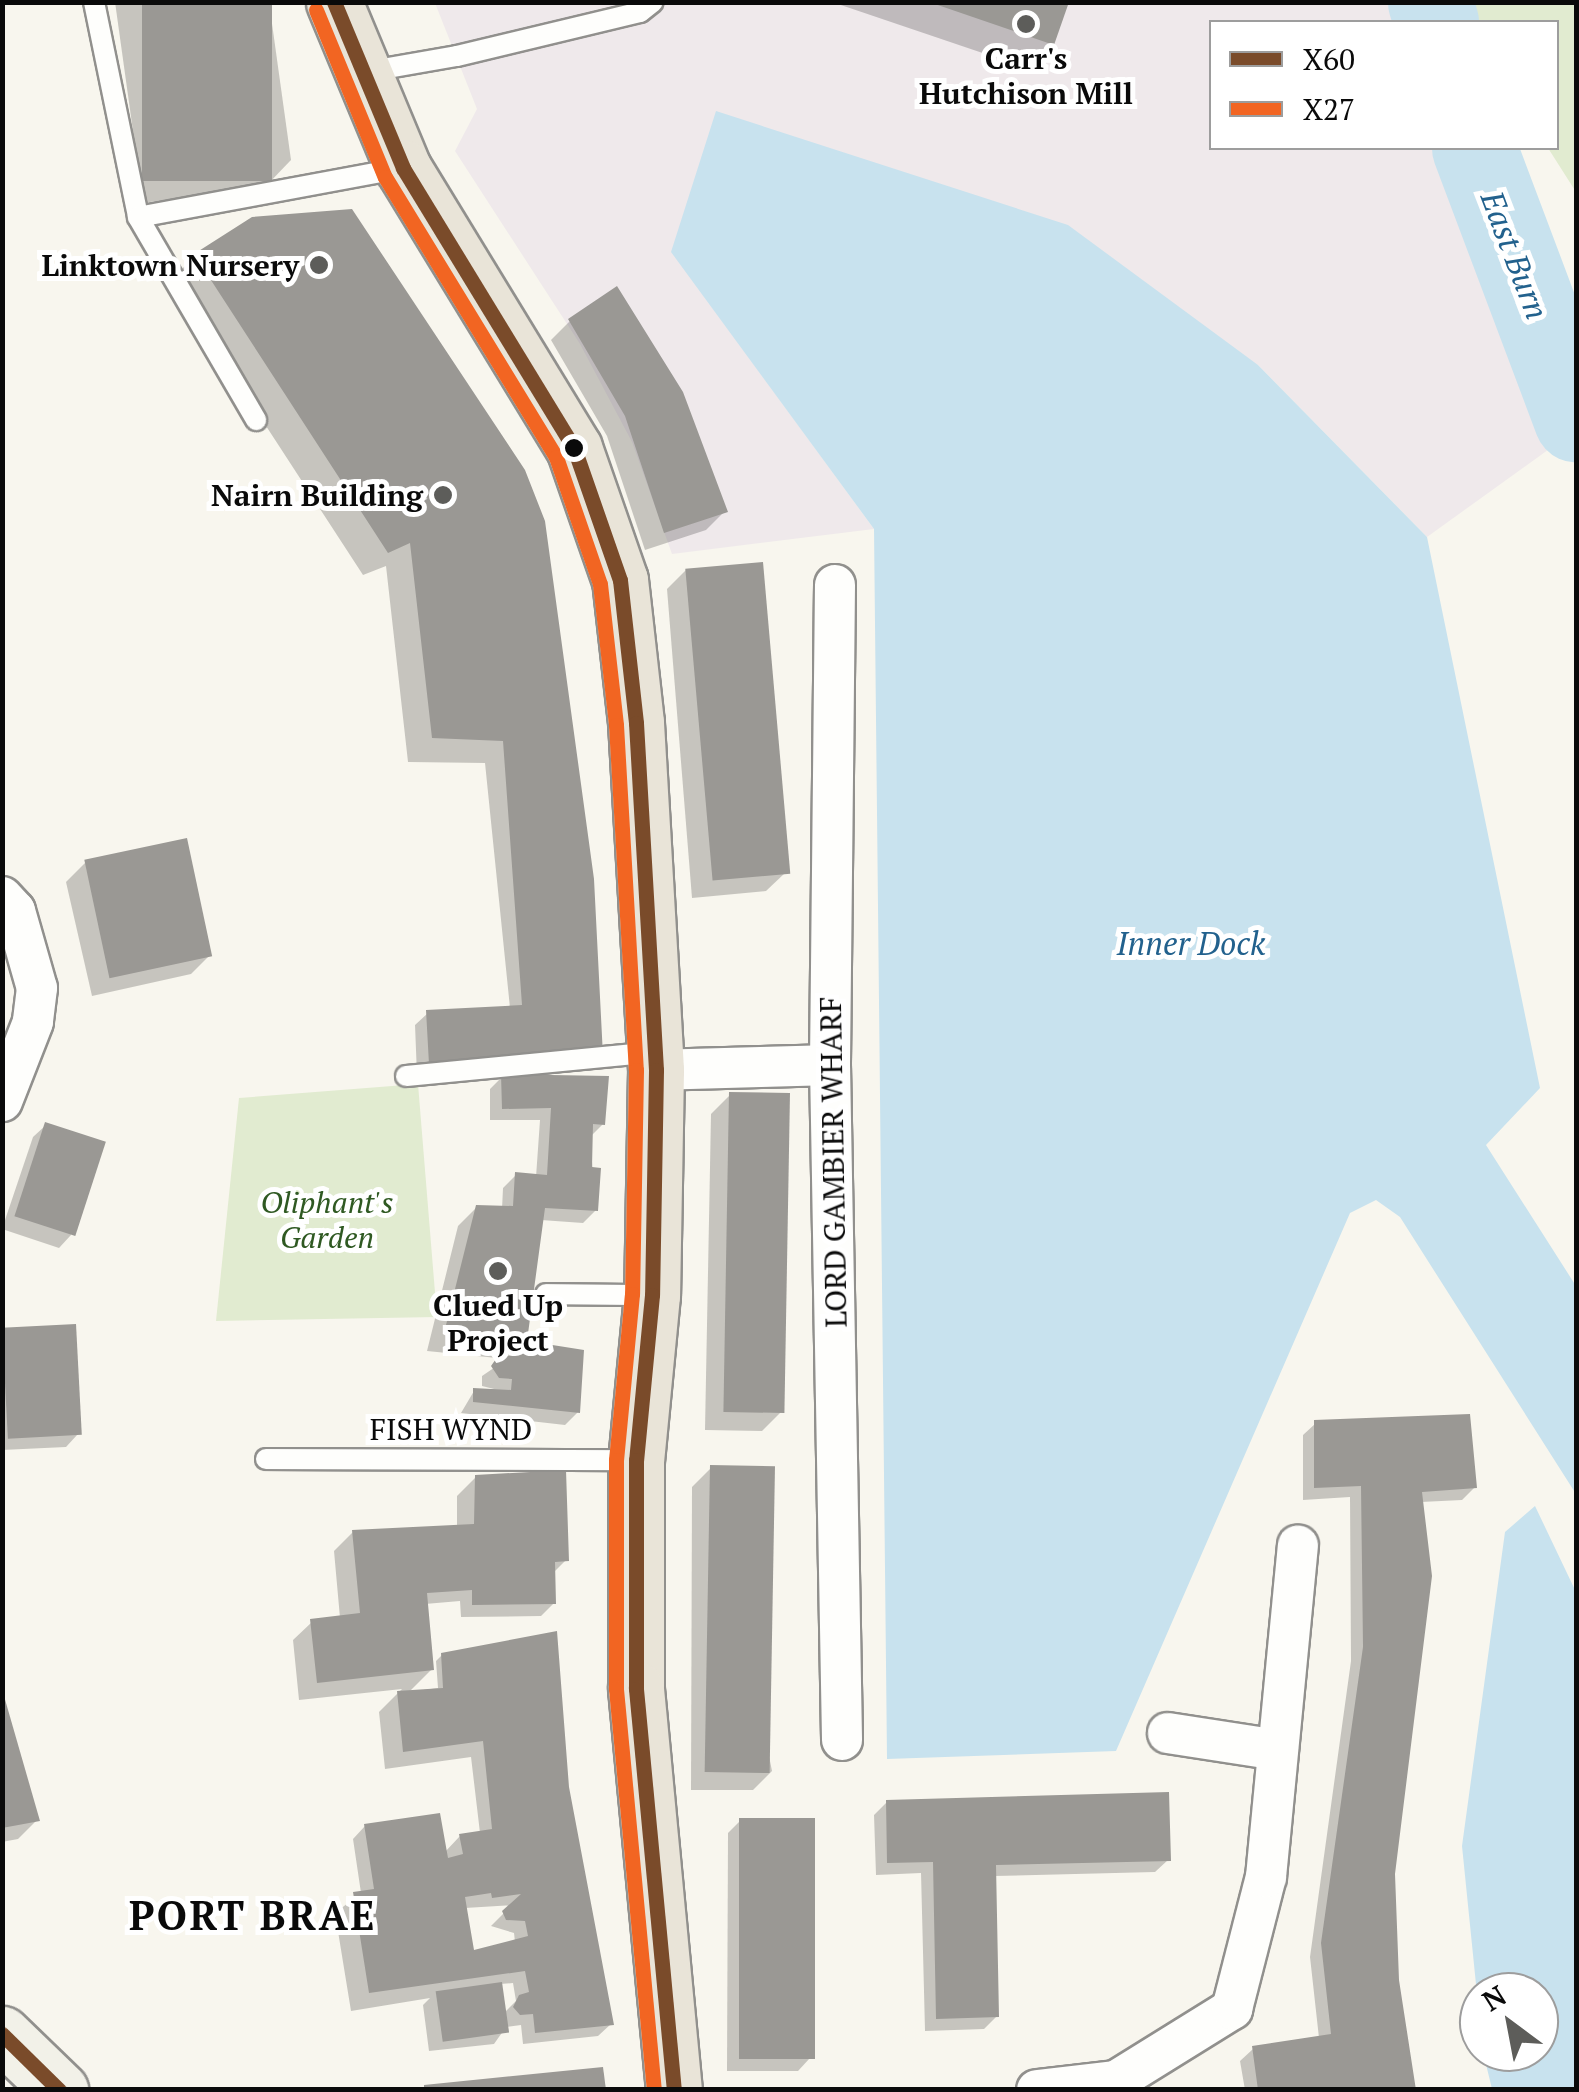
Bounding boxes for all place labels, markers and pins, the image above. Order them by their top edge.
marker: Carr's Hutchison Mill [1015,13,1037,35]
place label: Carr's Hutchison Mill [919,40,1133,110]
place label: Linktown Nursery [41,247,299,283]
marker: Linktown Nursery [308,254,330,276]
unlabelled marker [564,438,584,458]
place label: Nairn Building [211,477,423,513]
marker: Nairn Building [432,484,454,506]
marker: Clued Up Project [487,1260,509,1282]
place label: Clued Up Project [433,1287,563,1358]

